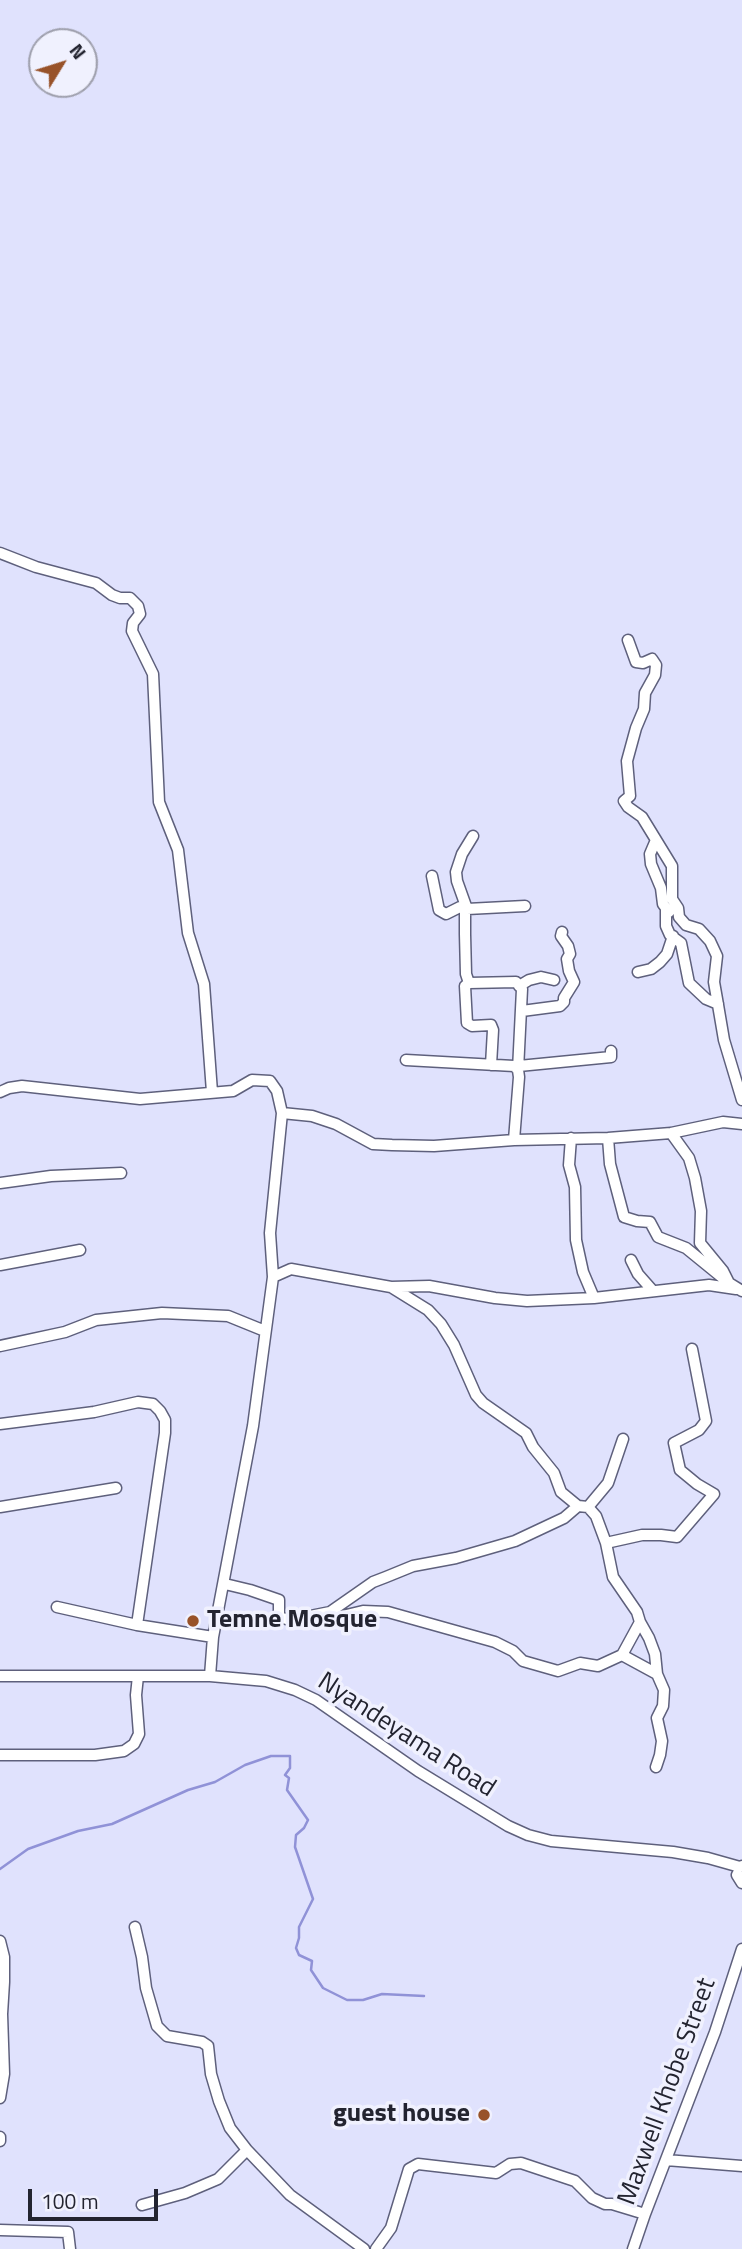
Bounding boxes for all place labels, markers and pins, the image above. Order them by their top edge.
place label: Temne Mosque [207,1605,377,1637]
marker: Temne Mosque [185,1613,201,1629]
place label: guest house [333,2099,470,2131]
marker: guest house [476,2107,492,2123]

